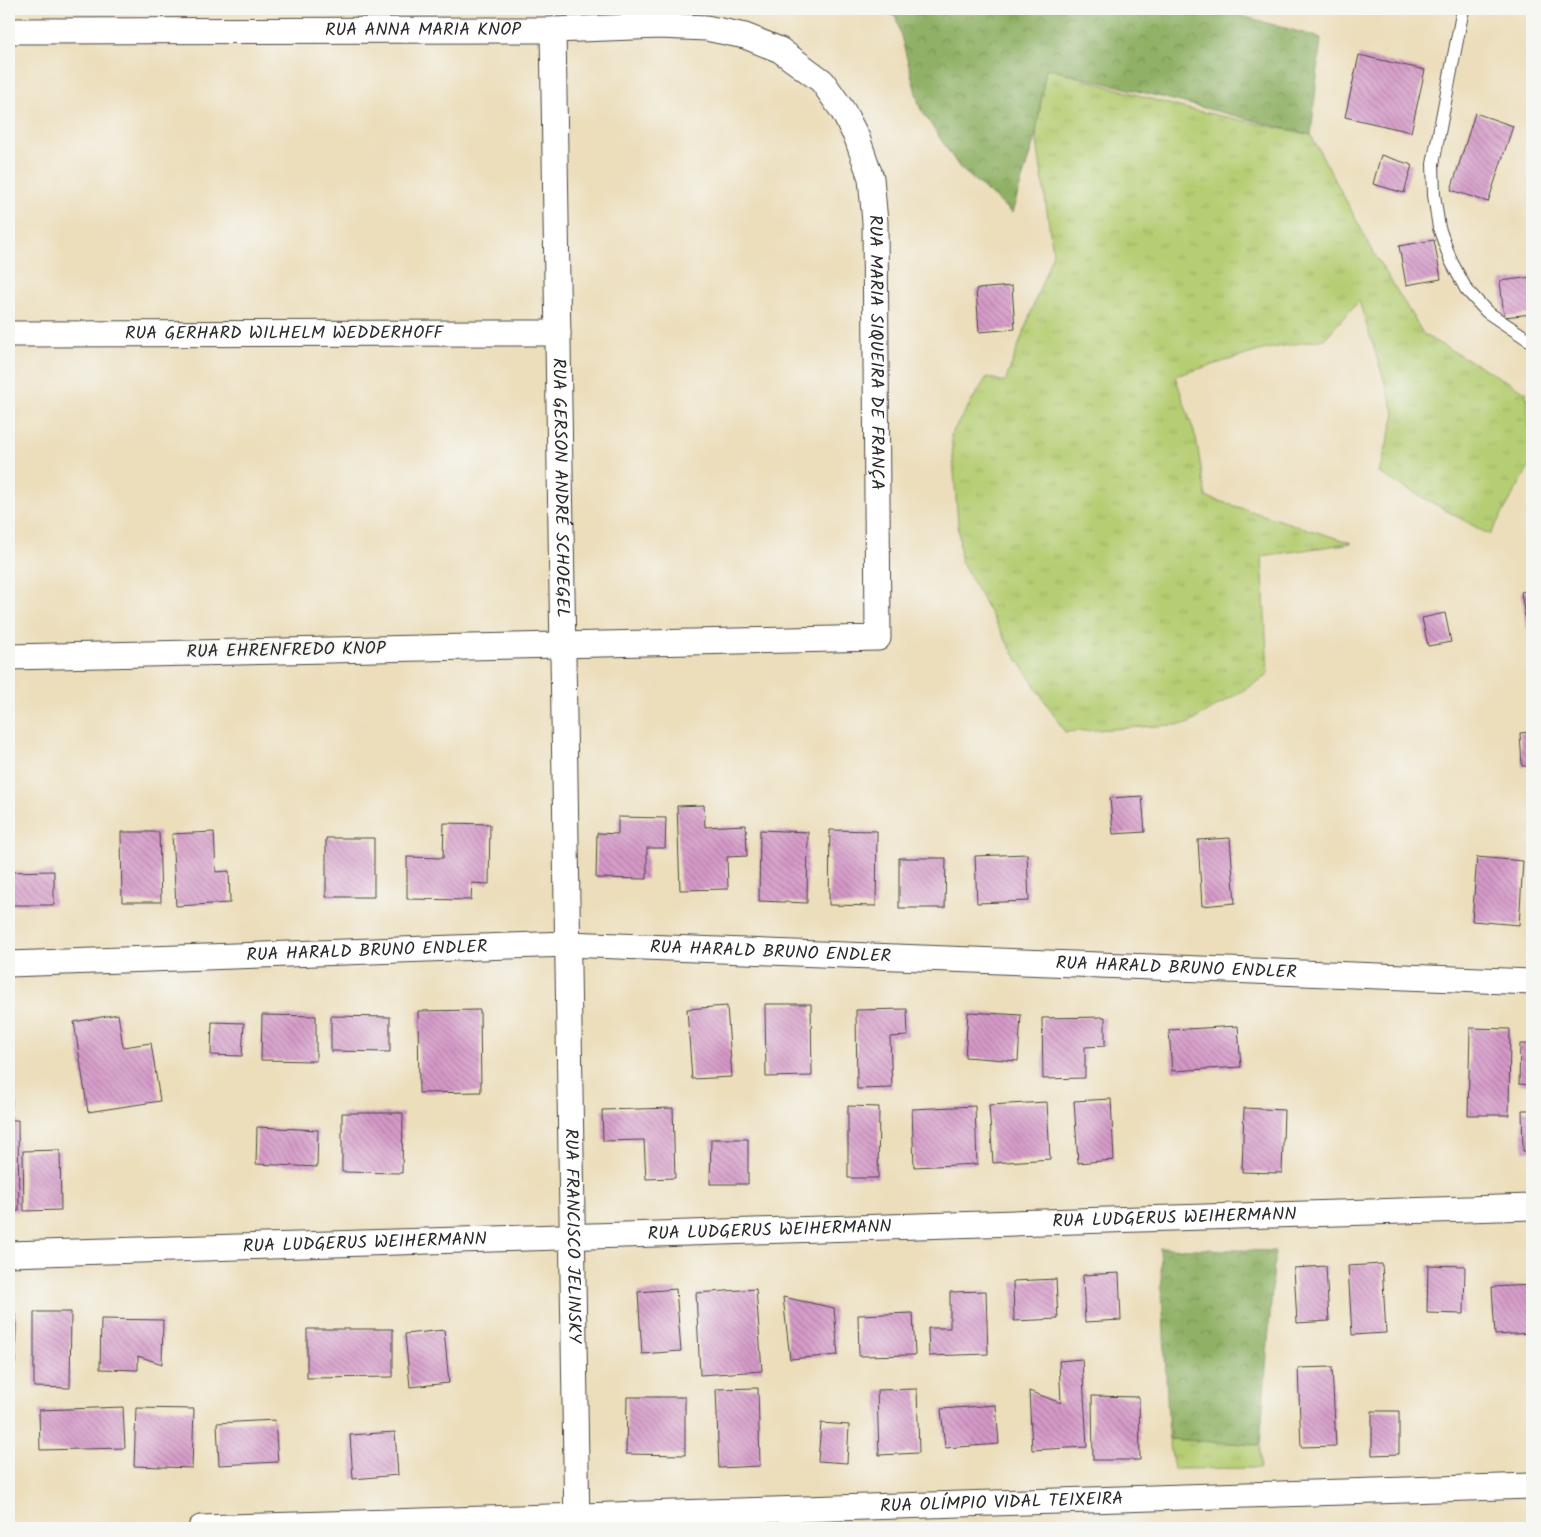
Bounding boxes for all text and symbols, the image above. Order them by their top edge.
street label: RUA ANNA MARIA KNOP [325,16,522,45]
street label: RUA MARIA SIQUEIRA DE FRANÇA [860,214,891,490]
street label: RUA GERHARD WILHELM WEDDERHOFF [125,319,445,348]
street label: RUA GERSON ANDRÉ SCHOEGEL [544,358,577,618]
street label: RUA EHRENFREDO KNOP [186,635,387,667]
street label: RUA HARALD BRUNO ENDLER [246,932,488,970]
street label: RUA HARALD BRUNO ENDLER [649,933,891,971]
street label: RUA HARALD BRUNO ENDLER [1055,949,1297,987]
street label: RUA FRANCISCO JELINSKY [556,1128,589,1344]
street label: RUA LUDGERUS WEIHERMANN [1052,1200,1297,1236]
street label: RUA LUDGERUS WEIHERMANN [647,1212,892,1249]
street label: RUA LUDGERUS WEIHERMANN [242,1225,487,1261]
street label: RUA OLÍMPIO VIDAL TEIXEIRA [880,1484,1124,1521]

